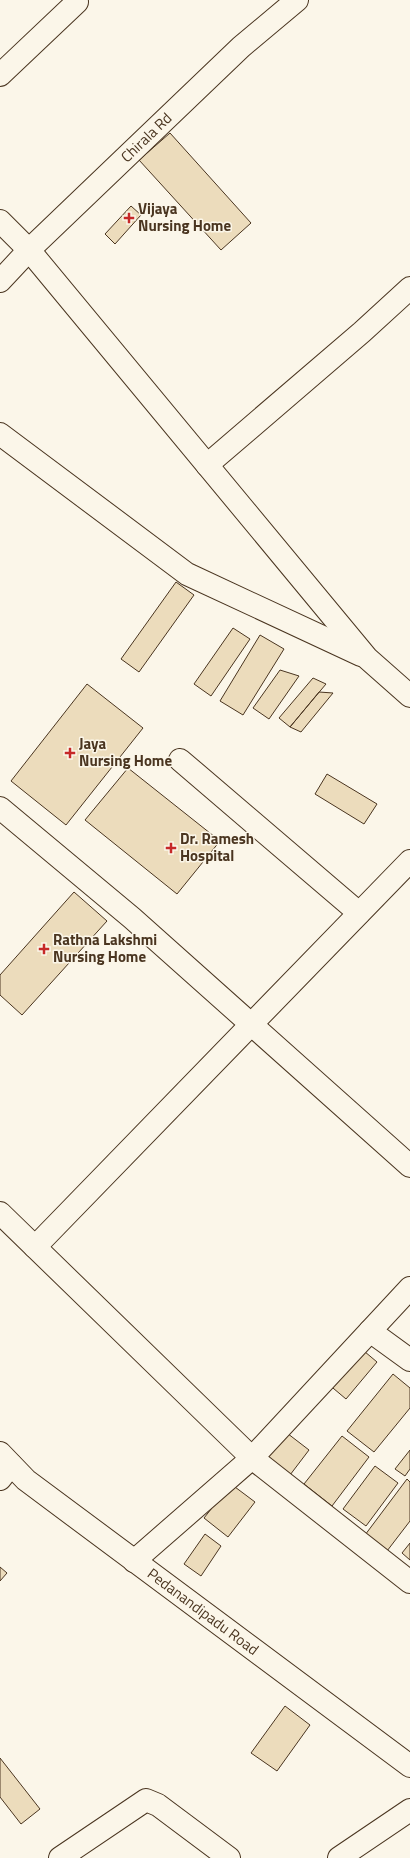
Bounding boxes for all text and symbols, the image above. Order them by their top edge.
street label: Chirala Rd [115,107,177,168]
place label: Vijaya Nursing Home [138,197,231,237]
marker: Vijaya Nursing Home [123,212,135,224]
place label: Jaya Nursing Home [79,732,172,772]
marker: Jaya Nursing Home [64,747,76,759]
place label: Dr. Ramesh Hospital [180,827,254,867]
marker: Dr. Ramesh Hospital [165,842,177,854]
place label: Rathna Lakshmi Nursing Home [53,928,157,968]
marker: Rathna Lakshmi Nursing Home [38,943,50,955]
street label: Pedanandipadu Road [143,1562,264,1661]

